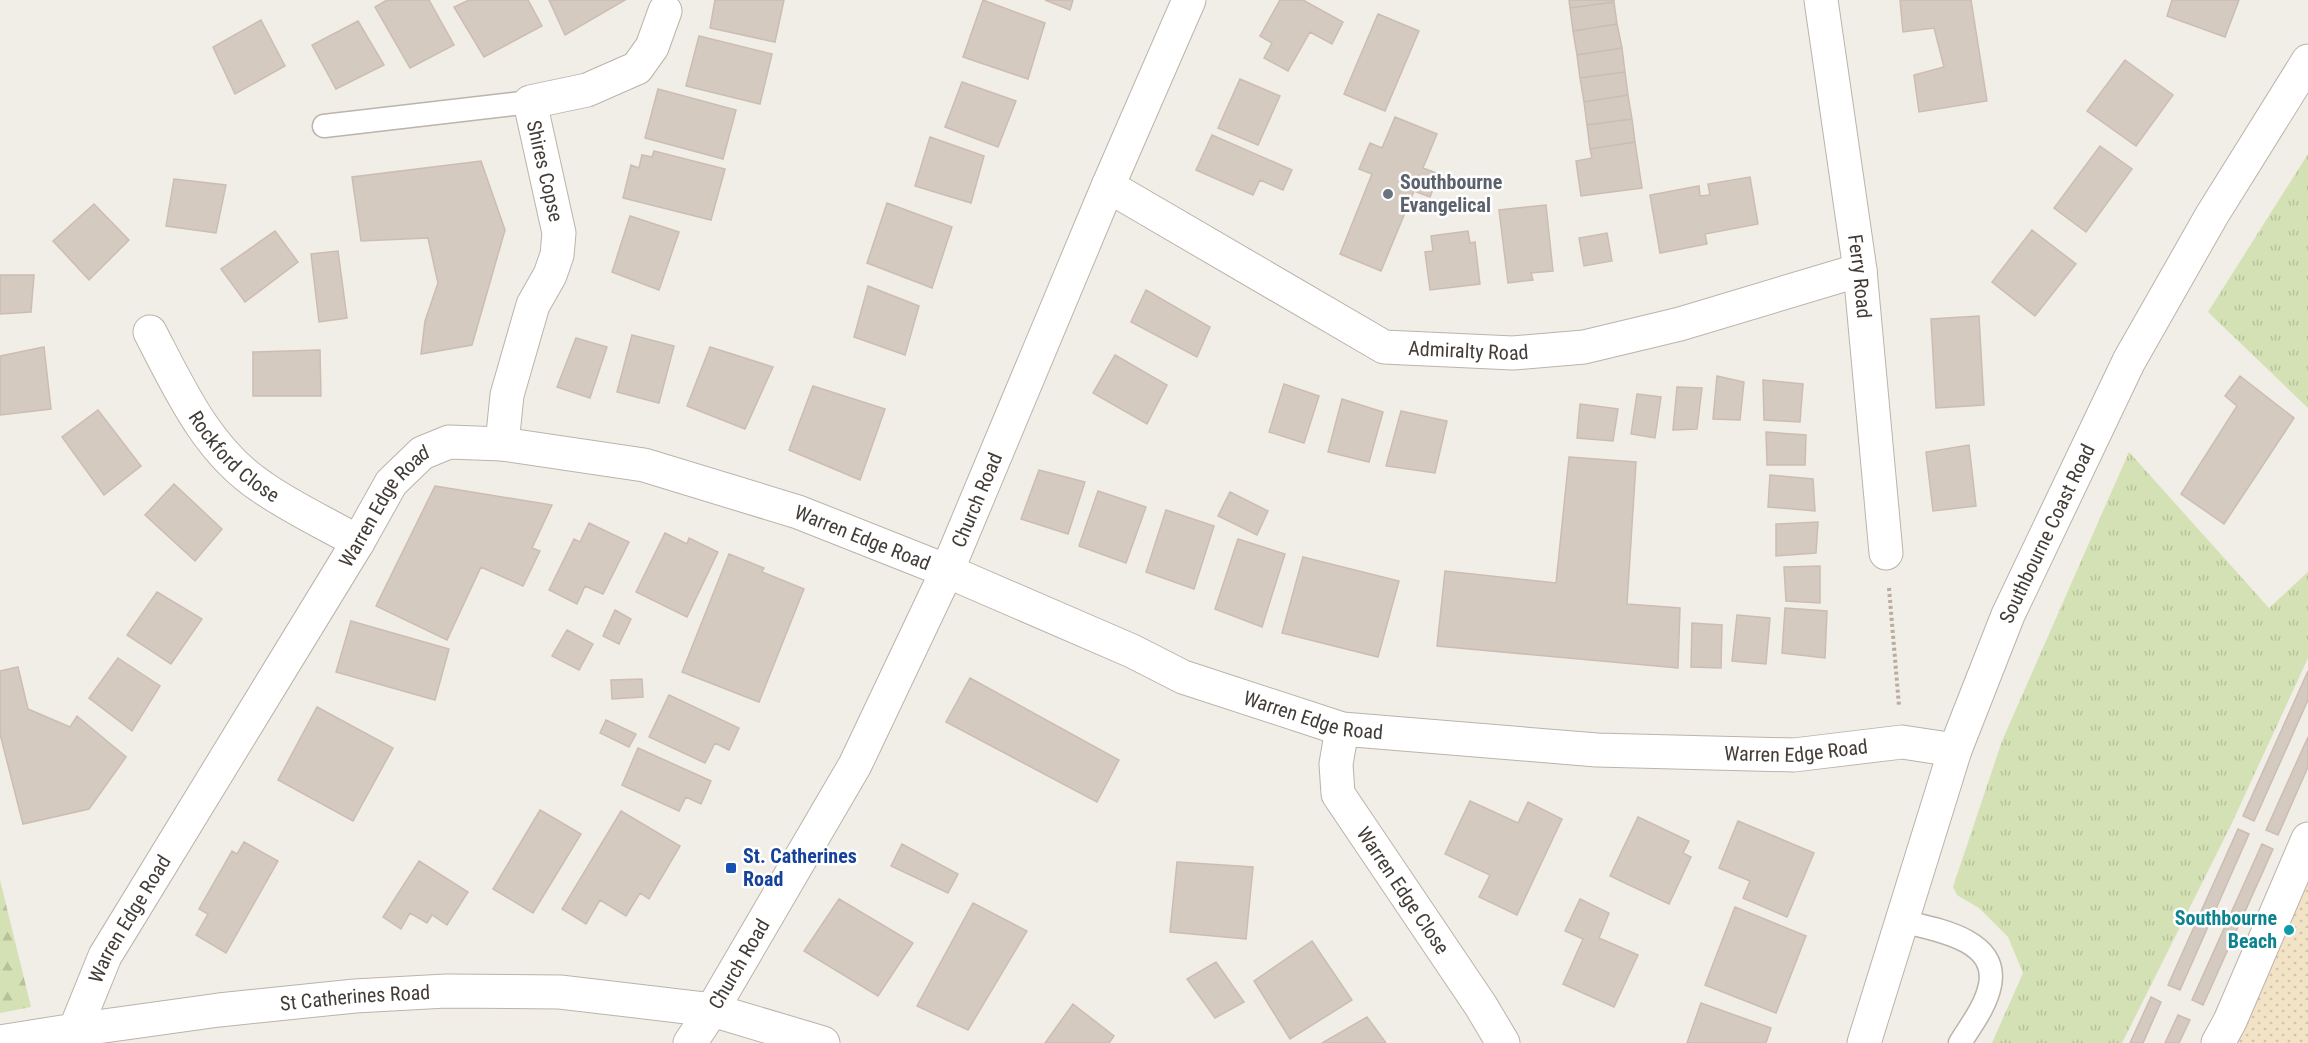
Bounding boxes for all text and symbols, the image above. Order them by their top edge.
street label: Shires Copse [522,118,568,224]
place label: Southbourne Evangelical [1400,170,1502,217]
marker: Southbourne Evangelical [1381,187,1395,201]
street label: Ferry Road [1843,233,1876,319]
street label: Admiralty Road [1408,336,1529,365]
street label: Rockford Close [183,406,284,507]
street label: Warren Edge Road [334,440,432,571]
street label: Southbourne Coast Road [1994,440,2100,627]
street label: Church Road [946,449,1007,551]
street label: Warren Edge Road [791,500,934,575]
street label: Warren Edge Road [1241,686,1384,744]
street label: Warren Edge Road [1724,734,1869,767]
street label: Warren Edge Close [1352,822,1454,959]
place label: St. Catherines Road [743,844,857,891]
street label: Warren Edge Road [83,851,176,986]
marker: St. Catherines Road [724,861,738,875]
place label: Southbourne Beach [2175,906,2277,953]
street label: Church Road [703,915,775,1013]
marker: Southbourne Beach [2282,923,2296,937]
street label: St Catherines Road [279,980,431,1016]

